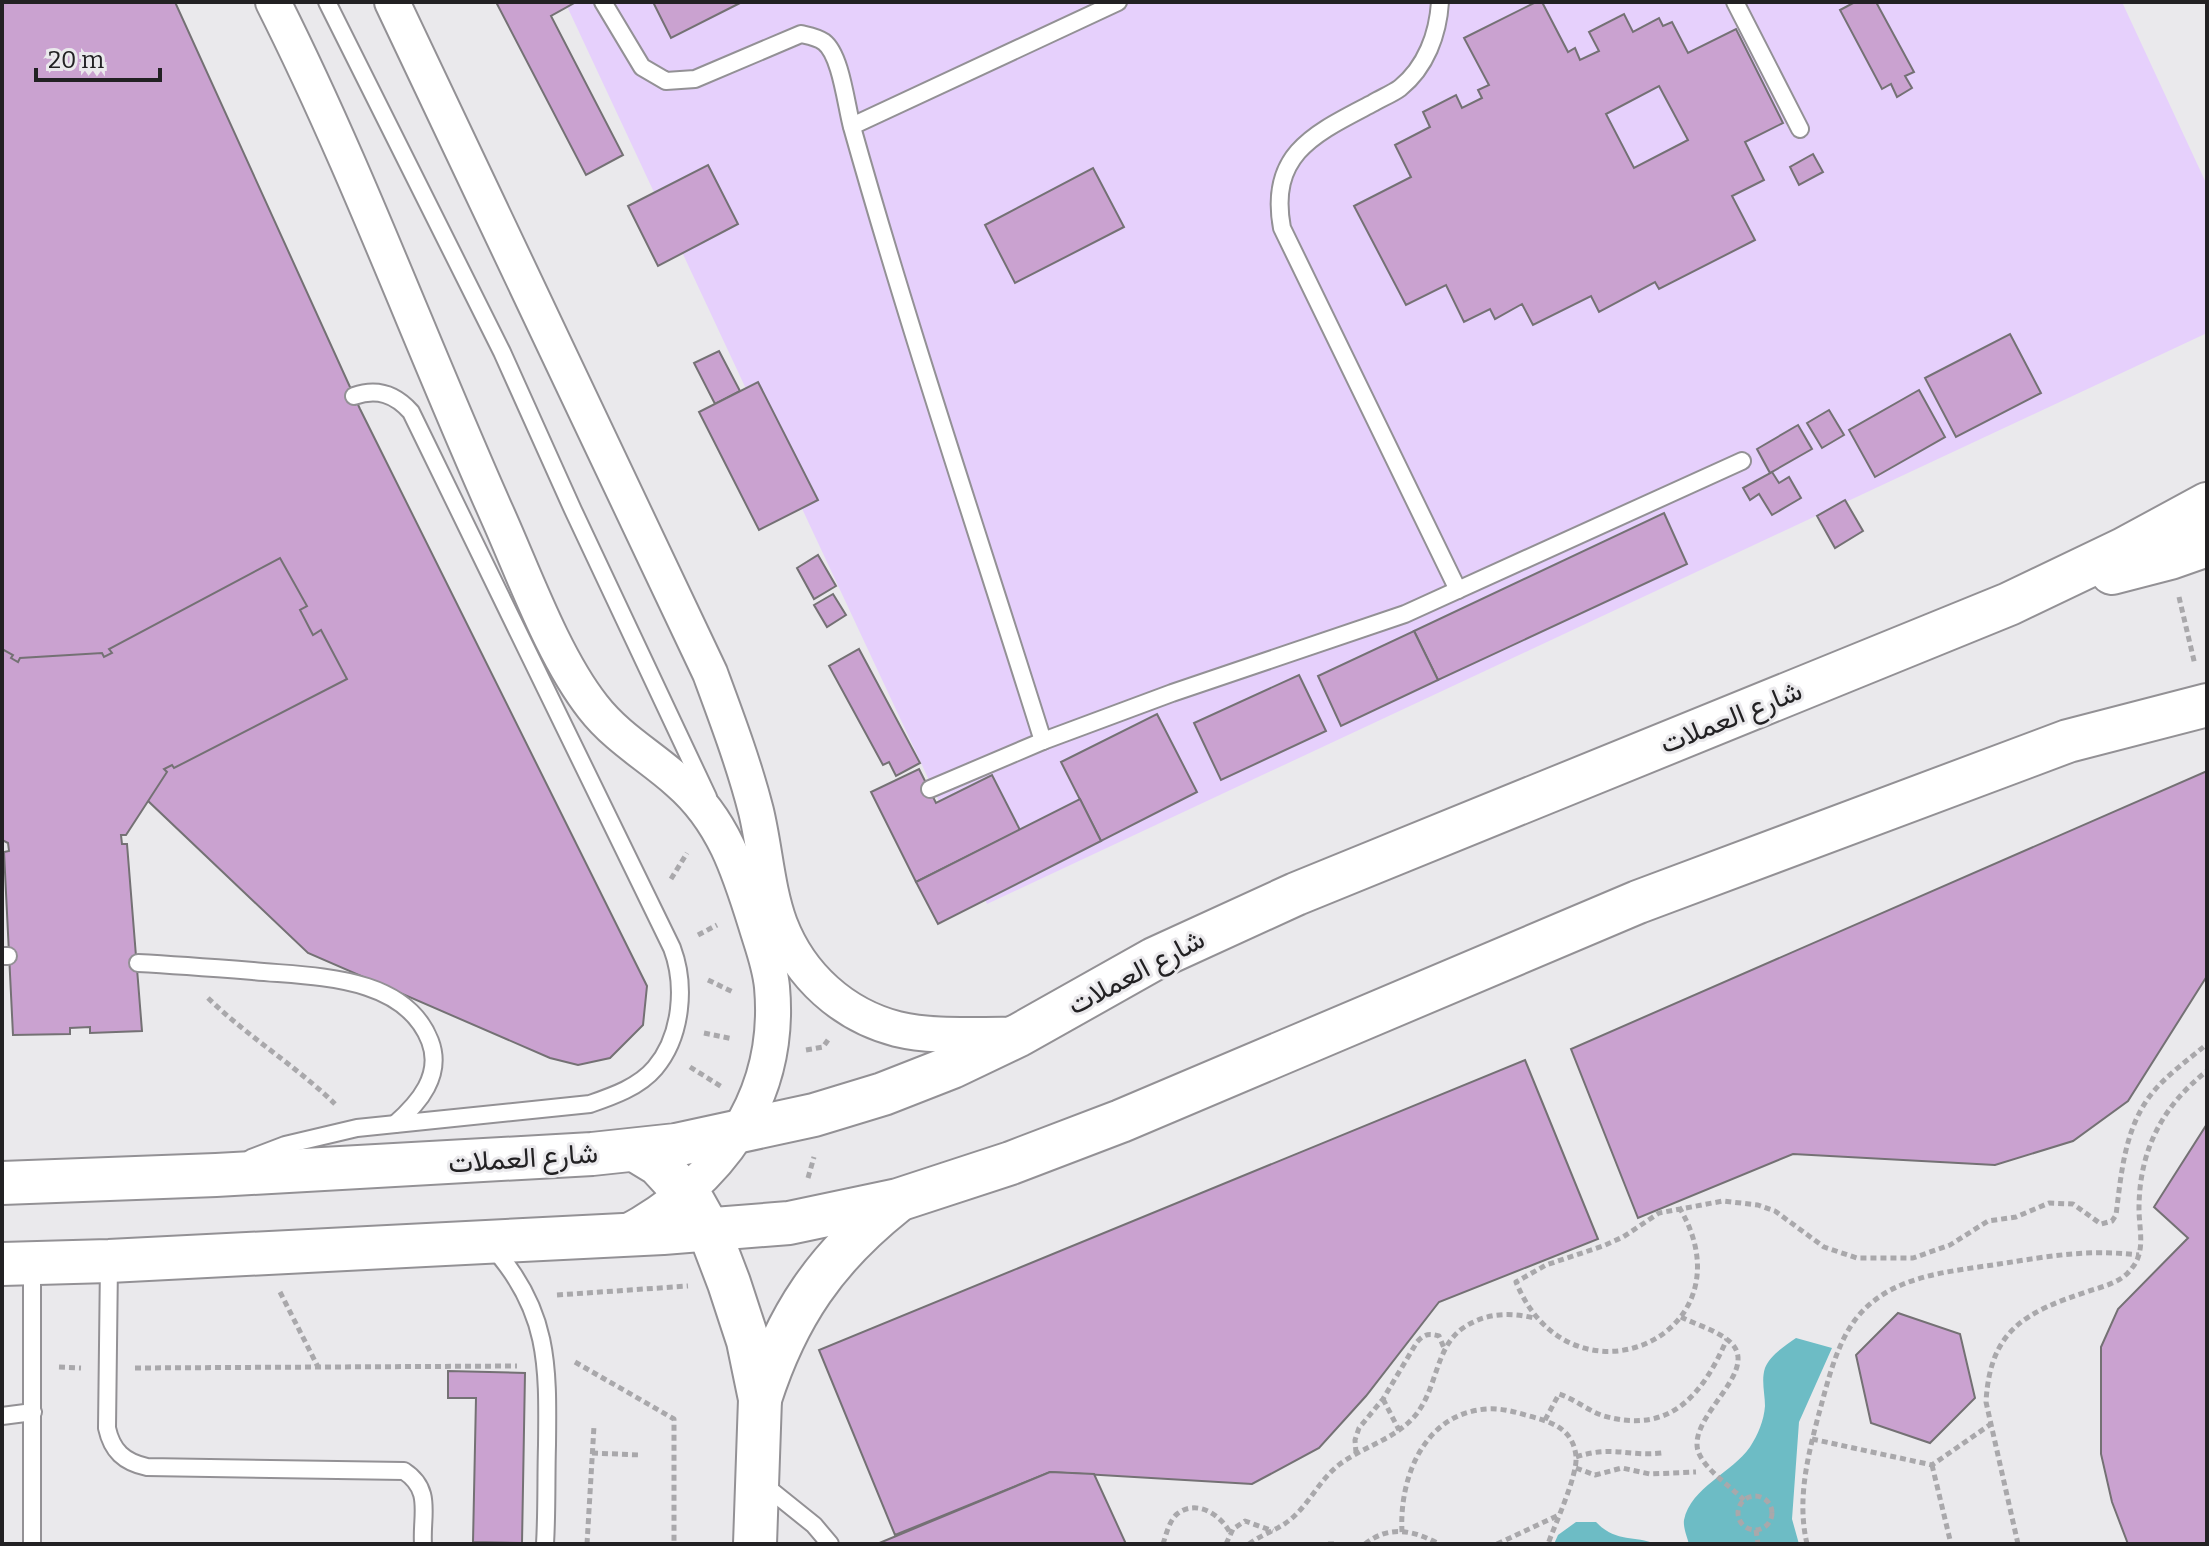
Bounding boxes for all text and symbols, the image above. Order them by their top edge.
scale bar [36,32,160,82]
text: 20 m [48,46,104,74]
street label: شارع العملات [1655,674,1807,762]
street label: شارع العملات [1062,922,1211,1024]
street label: شارع العملات [447,1136,599,1182]

